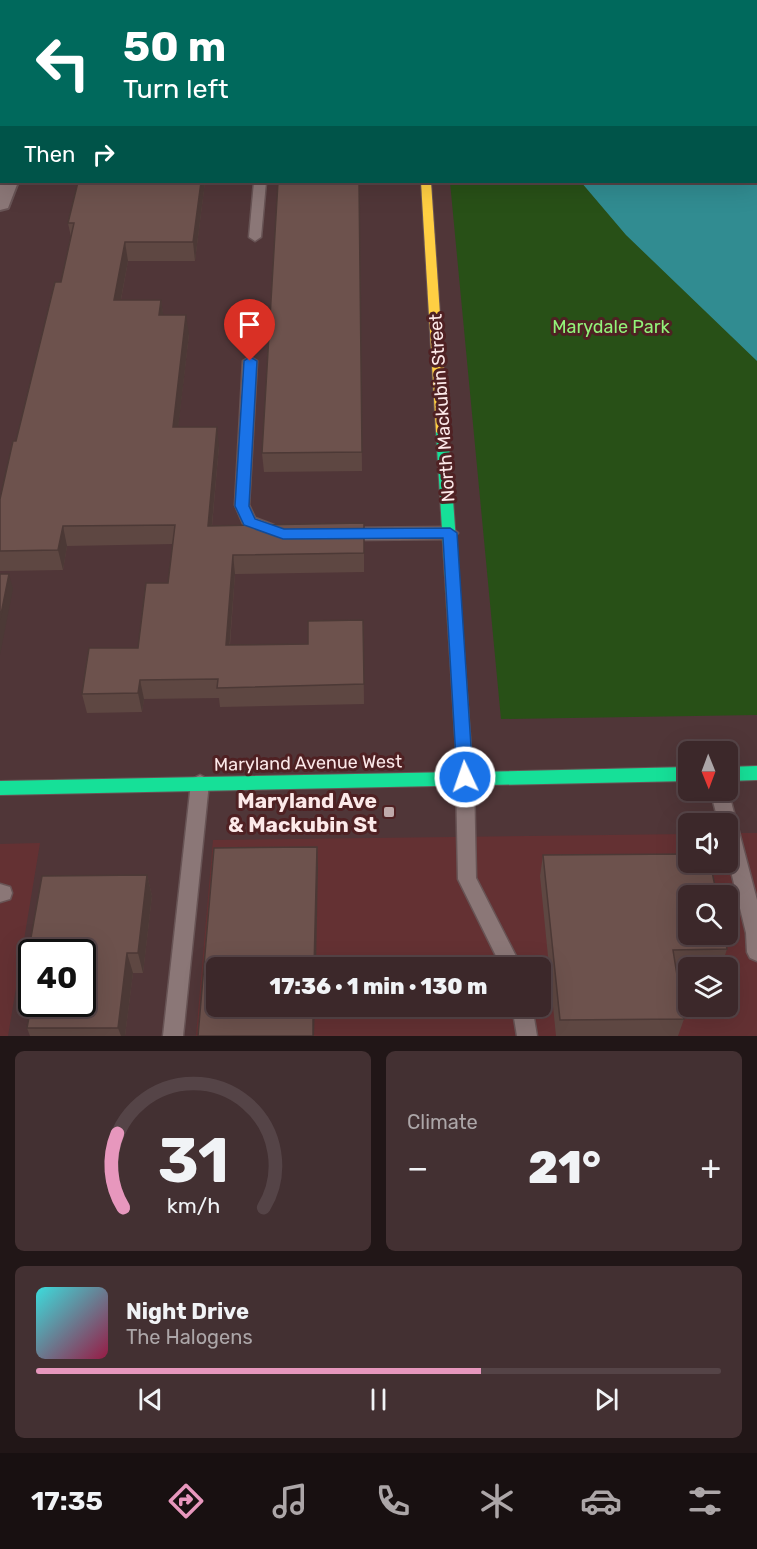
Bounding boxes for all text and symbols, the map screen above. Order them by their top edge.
text: 50 m [123,22,226,72]
icon: left [24,24,102,102]
text: Turn left [123,73,228,105]
icon: right [87,138,120,171]
text: Then [24,141,75,168]
pin [224,299,275,361]
icon: arrive [233,308,266,341]
street label: North Mackubin Street [424,313,460,503]
park label: Marydale Park [552,316,671,338]
north arrow [678,741,738,801]
map controls [678,741,738,1017]
position arrow [433,745,497,809]
street label: Maryland Avenue West [214,750,402,776]
place label: Maryland Ave & Mackubin St [228,788,377,837]
marker: Maryland Ave & Mackubin St [382,805,396,819]
button: sound [678,813,738,873]
button: search [678,885,738,945]
speed limit sign: 40 [18,939,96,1017]
button: layers [678,957,738,1017]
text: 17:36 · 1 min · 130 m [270,973,487,1000]
text: Climate [407,1110,478,1134]
text: 31 [157,1124,229,1198]
text: 21° [528,1141,601,1194]
text: − [407,1148,428,1187]
text: + [700,1148,721,1187]
text: km/h [166,1193,220,1218]
text: Night Drive [126,1298,249,1325]
text: The Halogens [126,1325,253,1349]
icon: previous [134,1383,167,1416]
icon: pause [362,1383,395,1416]
icon: next [590,1383,623,1416]
icon: directions [165,1480,207,1522]
icon: music [269,1480,311,1522]
icon: phone [372,1480,414,1522]
icon: climate [476,1480,518,1522]
icon: car [580,1480,622,1522]
icon: filters [684,1480,726,1522]
text: 17:35 [31,1485,103,1517]

